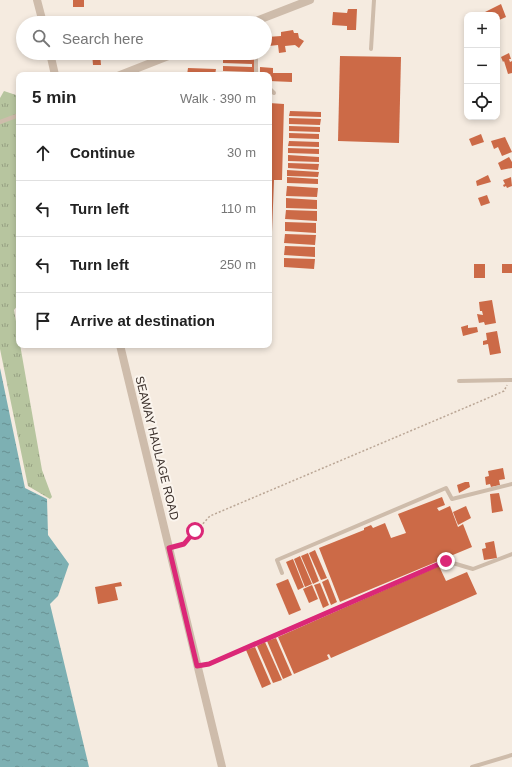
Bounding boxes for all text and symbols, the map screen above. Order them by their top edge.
map controls [464,12,500,120]
button: + [464,12,500,48]
search box [16,16,272,60]
icon: search [30,27,52,49]
text: Search here [62,30,144,47]
button: − [464,48,500,84]
button: locate [464,84,500,120]
text: 5 min [32,88,76,107]
text: Walk · 390 m [180,91,256,106]
icon: ahead [32,142,54,164]
text: Continue [70,144,135,161]
text: 30 m [227,145,256,160]
icon: left [32,198,54,220]
text: Turn left [70,200,129,217]
text: 110 m [221,201,256,216]
icon: left [32,254,54,276]
text: Turn left [70,256,129,273]
text: 250 m [220,257,256,272]
icon: arrive [32,310,54,332]
text: Arrive at destination [70,312,215,329]
street label: SEAWAY HAULAGE ROAD [132,374,182,522]
route start [186,522,204,540]
route end [437,552,455,570]

